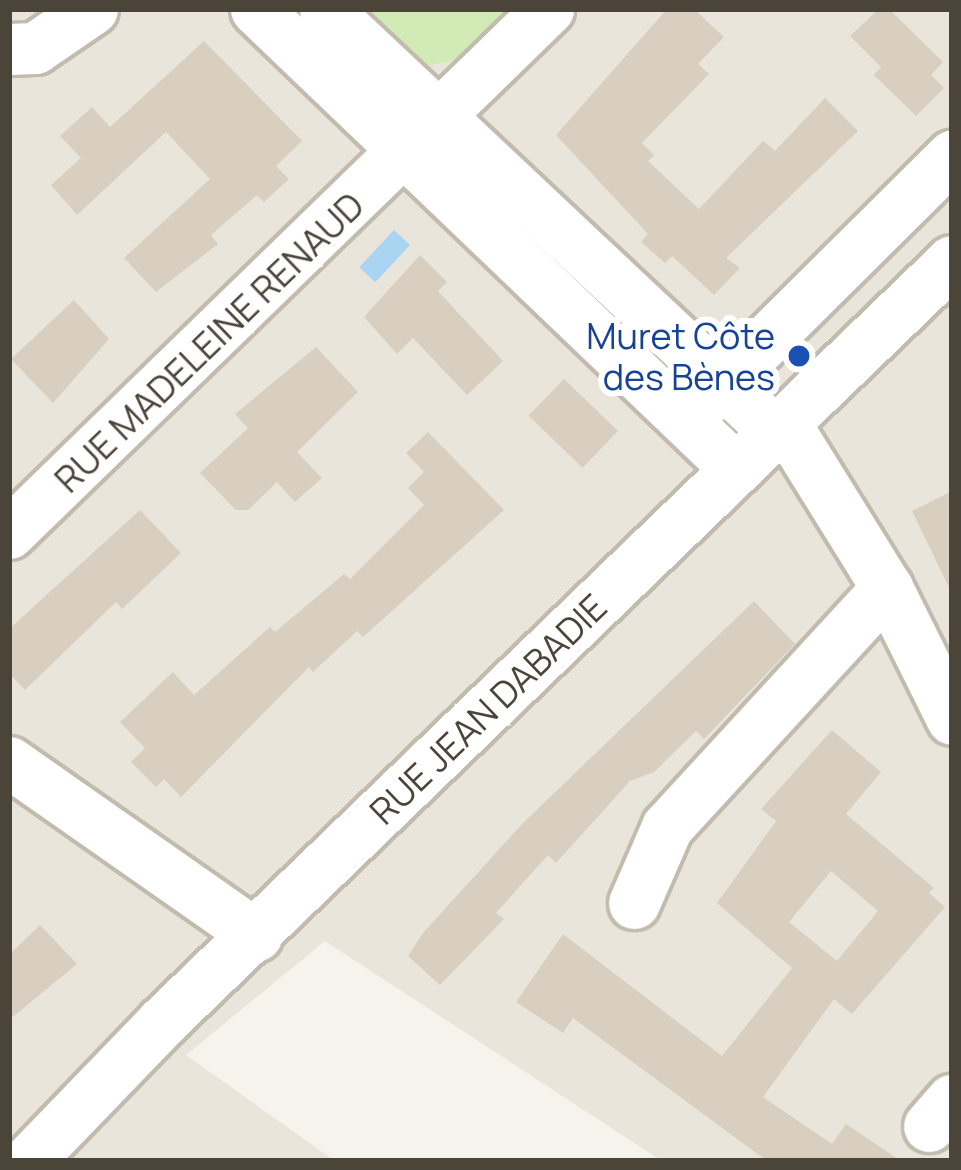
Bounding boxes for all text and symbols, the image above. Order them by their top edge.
street label: RUE MADELEINE RENAUD [46,183,372,501]
place label: Muret Côte des Bènes [586,313,775,398]
marker: Muret Côte des Bènes [786,343,812,369]
street label: RUE JEAN DABADIE [361,585,615,833]

